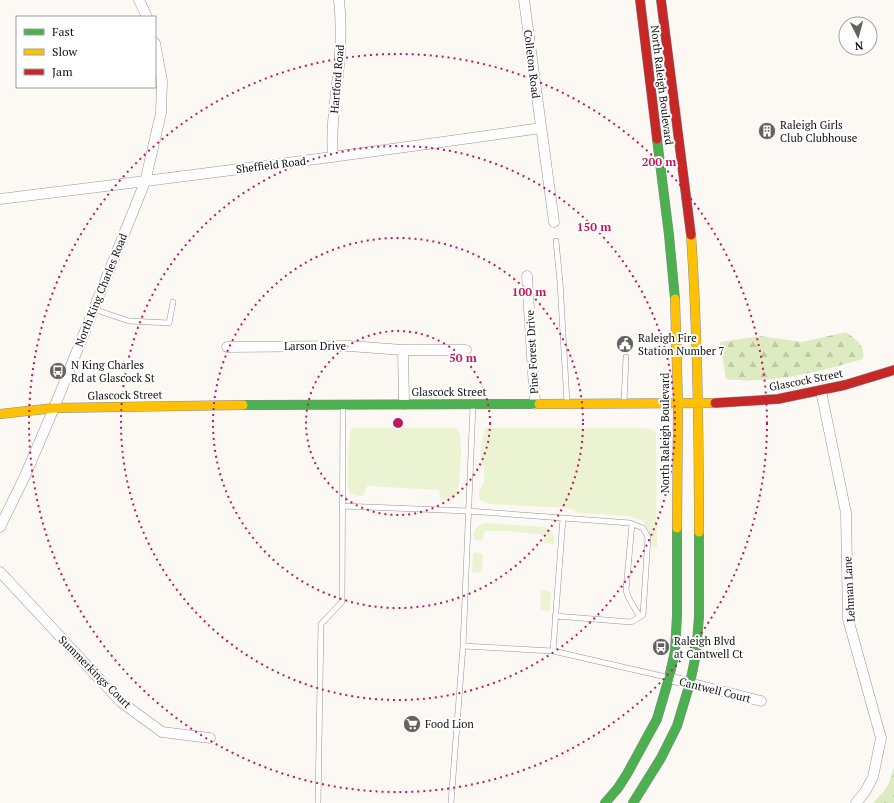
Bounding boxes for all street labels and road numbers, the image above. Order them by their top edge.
street label: North Raleigh Boulevard [648,24,676,146]
street label: Colleton Road [521,29,543,99]
street label: Hartford Road [327,44,347,114]
street label: Sheffield Road [235,154,307,176]
street label: North King Charles Road [72,231,130,349]
street label: Pine Forest Drive [523,309,541,394]
street label: Larson Drive [284,339,347,353]
street label: Glascock Street [768,366,844,394]
street label: North Raleigh Boulevard [658,373,672,493]
street label: Glascock Street [411,385,487,399]
street label: Glascock Street [87,387,163,403]
street label: Lehman Lane [840,555,858,622]
street label: Summerkings Court [56,633,134,711]
street label: Cantwell Court [678,674,752,706]

